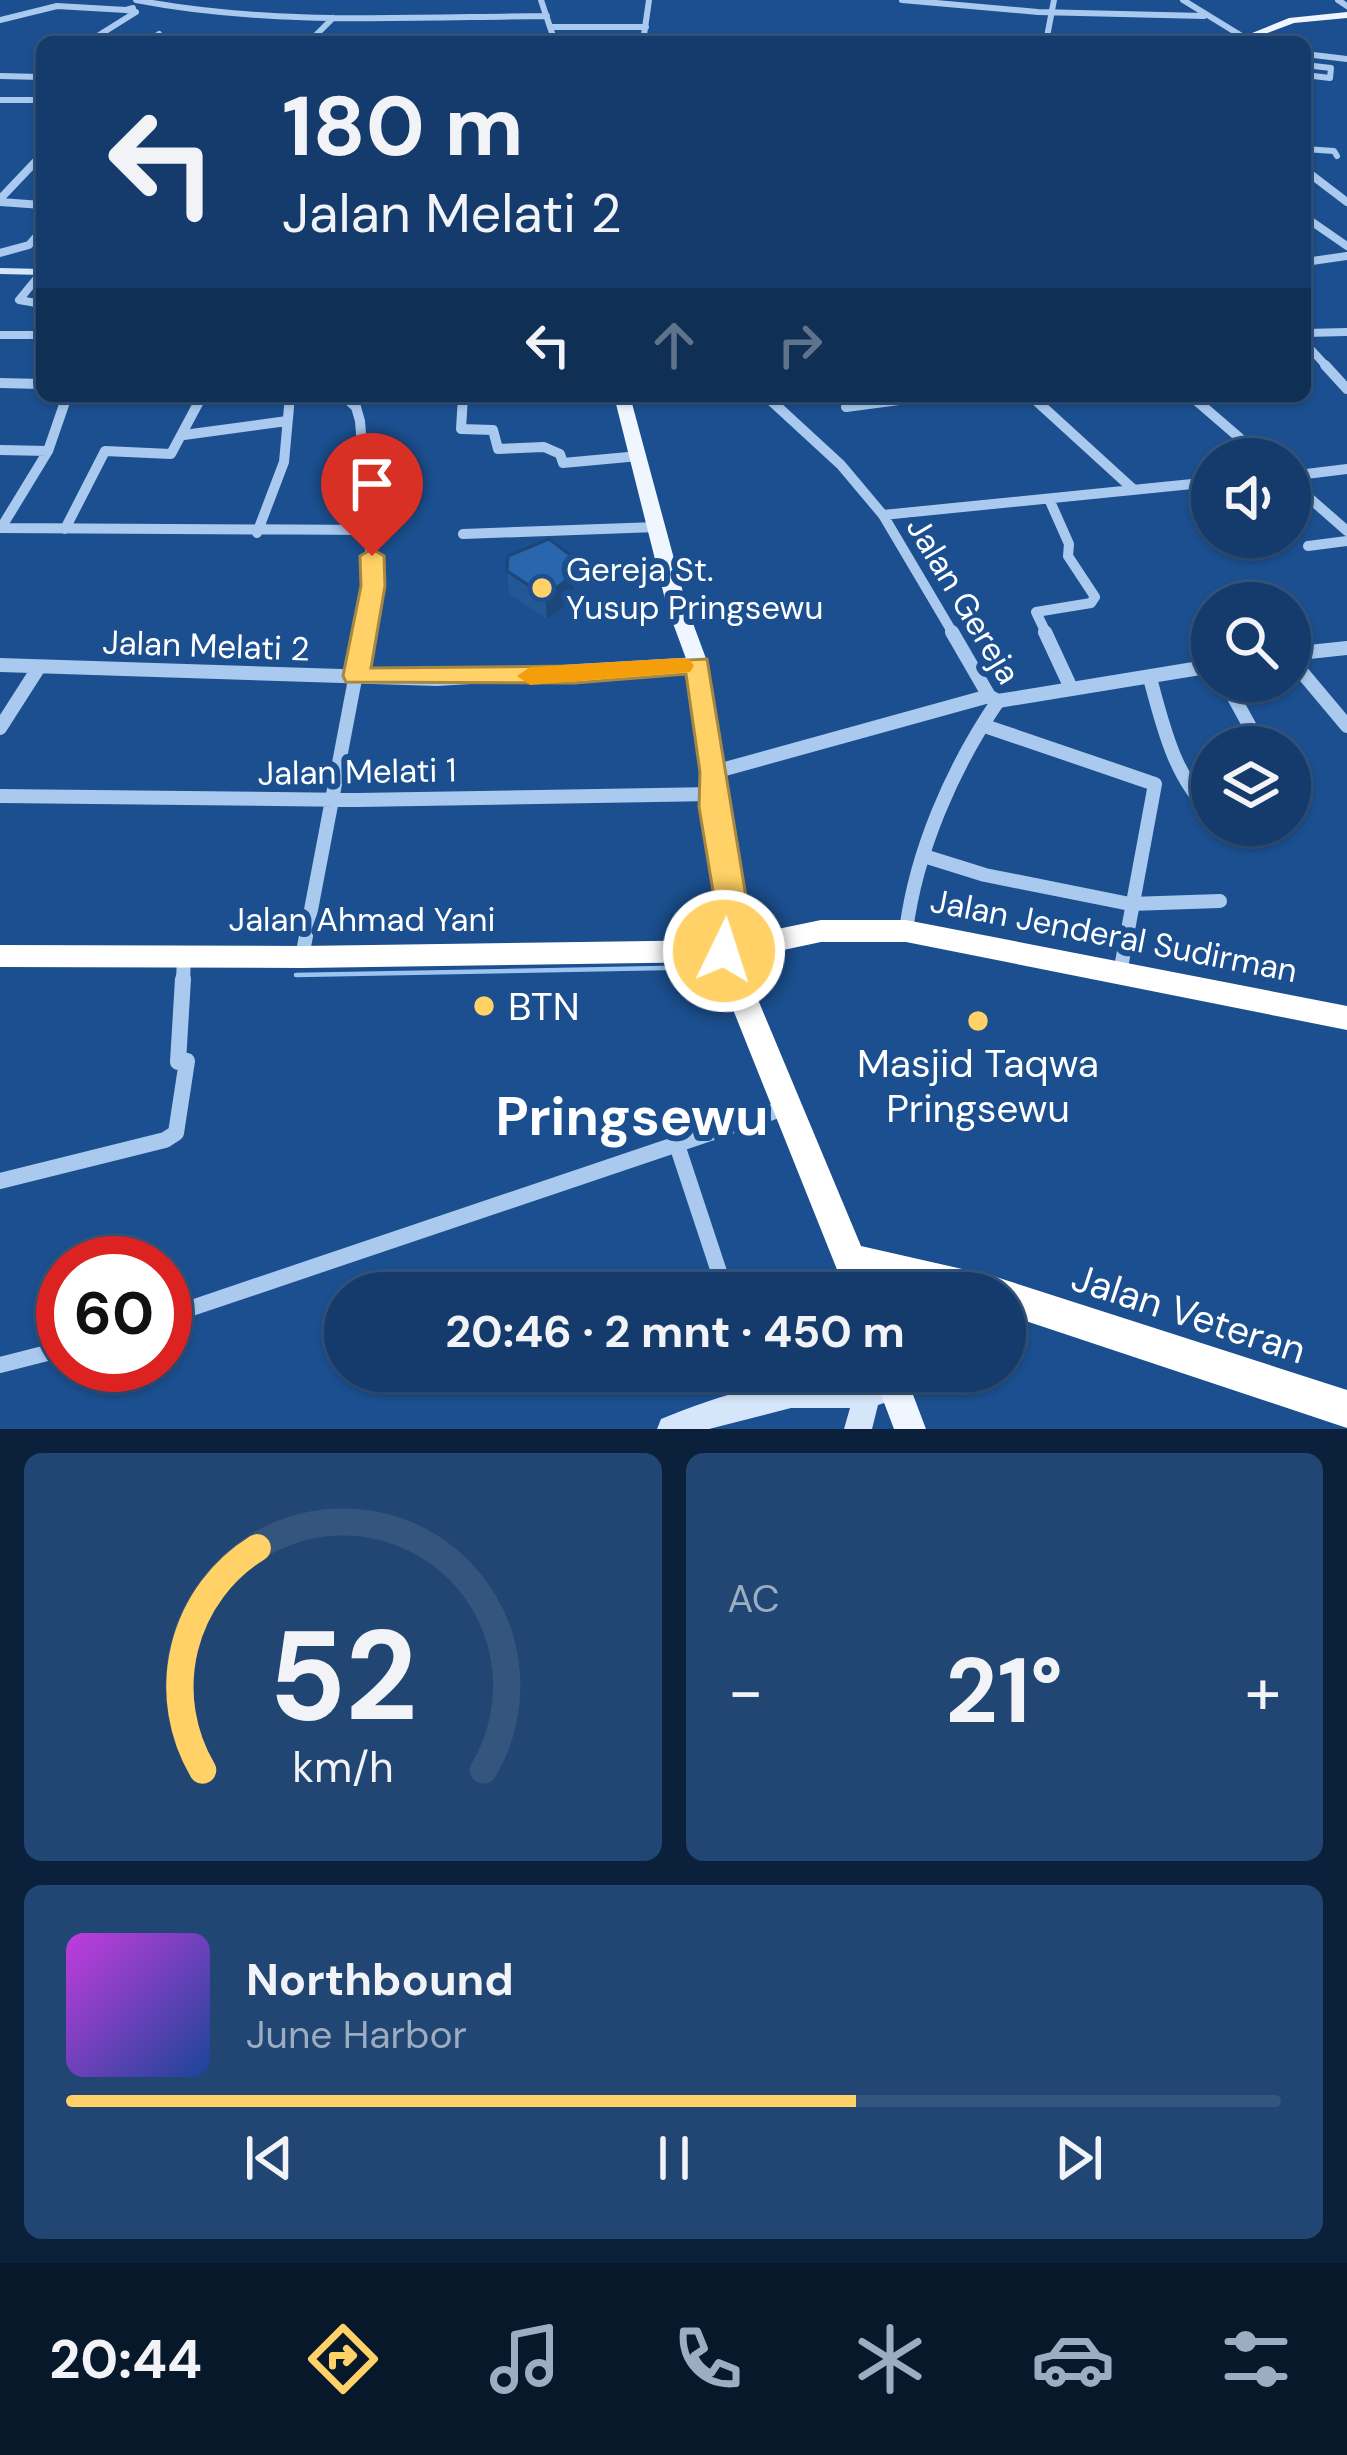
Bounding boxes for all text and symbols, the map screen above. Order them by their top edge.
text: 180 m [282,72,524,181]
icon: left [84,84,240,240]
text: Jalan Melati 2 [282,178,622,249]
icon: left [515,312,581,378]
icon: ahead [641,312,707,378]
icon: right [767,312,833,378]
pin [321,433,423,556]
map controls [1191,438,1311,846]
button: sound [1191,438,1311,558]
icon: arrive [339,451,405,517]
street label: Jalan Gereja [897,509,1030,692]
place label: Gereja St. Yusup Pringsewu [566,548,823,629]
marker: Gereja St. Yusup Pringsewu [529,575,555,601]
button: search [1191,582,1311,702]
street label: Jalan Melati 2 [102,620,310,671]
button: layers [1191,726,1311,846]
street label: Jalan Melati 1 [257,748,457,795]
street label: Jalan Jenderal Sudirman [927,879,1301,992]
position arrow [661,888,787,1014]
street label: Jalan Ahmad Yani [229,898,495,941]
place label: BTN [508,981,580,1032]
marker: BTN [471,993,497,1019]
marker: Masjid Taqwa Pringsewu [965,1008,991,1034]
place label: Masjid Taqwa Pringsewu [857,1038,1099,1134]
district label: Pringsewu [495,1081,769,1152]
speed limit sign: 60 [36,1236,192,1392]
street label: Jalan Veteran [1065,1252,1312,1375]
text: 20:46 · 2 mnt · 450 m [445,1302,905,1361]
text: AC [728,1573,780,1624]
text: 52 [268,1595,417,1758]
text: 21° [946,1633,1063,1750]
text: − [728,1649,764,1734]
text: + [1245,1649,1281,1734]
text: km/h [292,1739,393,1795]
text: Northbound [246,1950,514,2009]
text: June Harbor [246,2009,467,2060]
icon: previous [236,2125,302,2191]
icon: pause [641,2125,707,2191]
icon: next [1046,2125,1112,2191]
icon: directions [301,2317,385,2401]
icon: music [483,2317,567,2401]
icon: phone [666,2317,750,2401]
icon: climate [848,2317,932,2401]
icon: car [1031,2317,1115,2401]
icon: filters [1214,2317,1298,2401]
text: 20:44 [49,2324,202,2395]

